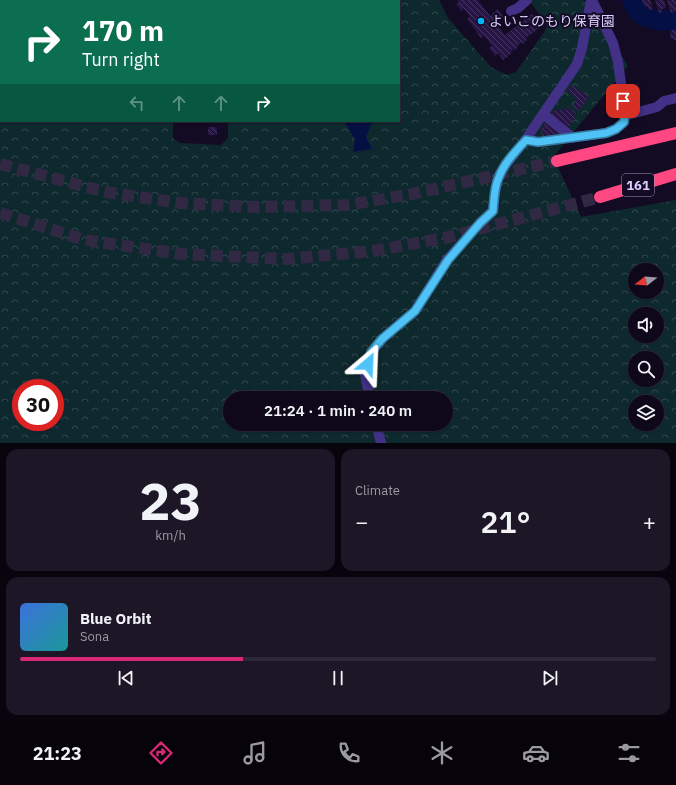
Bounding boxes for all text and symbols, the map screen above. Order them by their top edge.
text: 170 m [82,12,164,49]
place label: よいこのもり保育園 [489,12,615,30]
icon: right [16,16,68,68]
marker: よいこのもり保育園 [476,16,486,26]
text: Turn right [82,48,160,71]
pin [606,84,640,118]
icon: arrive [612,90,634,112]
icon: left [126,92,148,114]
icon: ahead [168,92,190,114]
icon: ahead [210,92,232,114]
icon: right [252,92,274,114]
road number: 161 [622,174,654,196]
north arrow [628,263,664,299]
map controls [628,263,664,431]
button: sound [628,307,664,343]
position arrow [347,343,389,385]
button: search [628,351,664,387]
speed limit sign: 30 [12,379,64,431]
button: layers [628,395,664,431]
text: 21:24 · 1 min · 240 m [264,401,412,420]
text: 23 [139,467,202,534]
text: Climate [355,482,400,499]
text: 21° [480,502,531,541]
text: − [355,507,368,536]
text: + [643,507,656,536]
text: km/h [155,527,186,544]
text: Blue Orbit [80,609,151,628]
text: Sona [80,628,109,645]
icon: previous [115,667,137,689]
icon: pause [327,667,349,689]
icon: next [539,667,561,689]
icon: directions [147,739,175,767]
icon: music [241,739,269,767]
icon: phone [335,739,363,767]
icon: climate [428,739,456,767]
icon: car [522,739,550,767]
icon: filters [615,739,643,767]
text: 21:23 [33,742,82,765]

